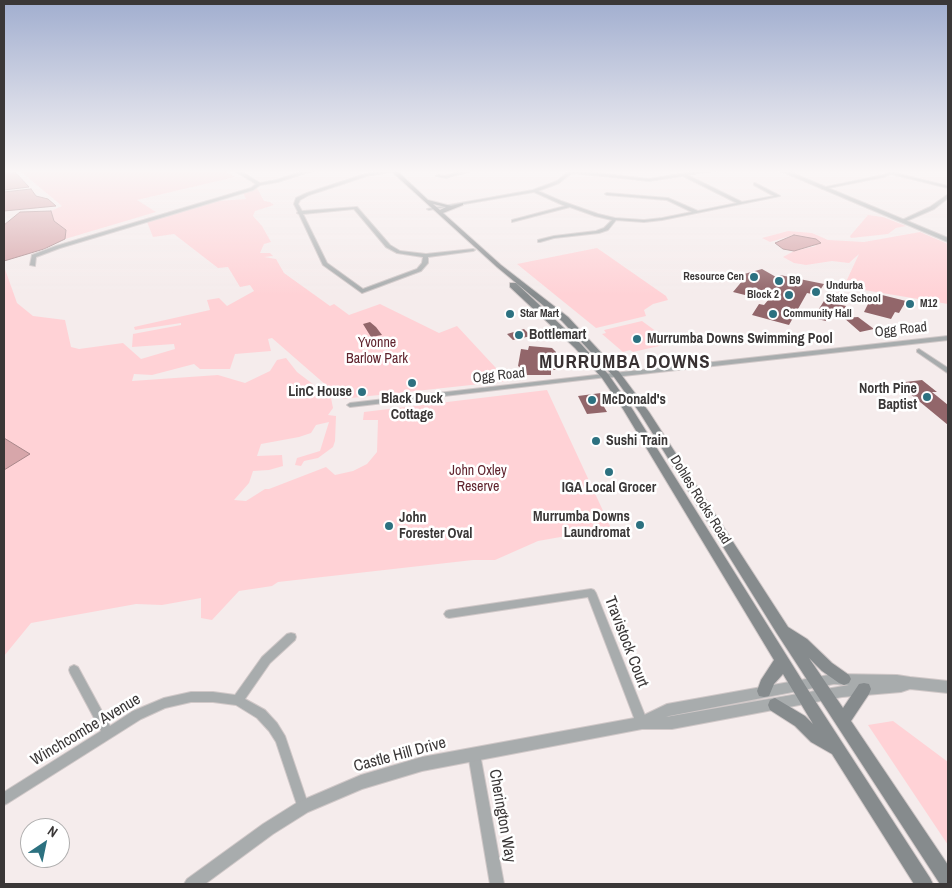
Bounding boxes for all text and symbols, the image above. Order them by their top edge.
place label: Resource Cen [683,270,744,284]
marker: Resource Cen [748,271,760,283]
place label: B9 [789,274,801,288]
marker: B9 [773,275,785,287]
place label: Undurba State School [826,279,881,305]
marker: Undurba State School [810,286,822,298]
place label: Block 2 [747,288,779,302]
marker: Block 2 [783,289,795,301]
place label: M12 [920,297,938,311]
marker: M12 [904,298,916,310]
place label: Star Mart [520,307,559,321]
place label: Community Hall [783,307,852,321]
marker: Star Mart [504,308,516,320]
marker: Community Hall [767,308,779,320]
street label: Ogg Road [874,319,928,341]
place label: Bottlemart [529,327,586,343]
marker: Bottlemart [513,329,525,341]
place label: Murrumba Downs Swimming Pool [647,331,833,347]
marker: Murrumba Downs Swimming Pool [631,333,643,345]
park label: Yvonne Barlow Park [346,335,408,368]
district label: MURRUMBA DOWNS [538,352,712,374]
street label: Ogg Road [472,365,526,387]
marker: Black Duck Cottage [406,377,418,389]
place label: North Pine Baptist [859,381,917,414]
place label: LinC House [288,384,352,400]
marker: LinC House [356,386,368,398]
place label: Black Duck Cottage [381,391,443,424]
marker: North Pine Baptist [921,391,933,403]
place label: McDonald's [602,392,666,408]
marker: McDonald's [586,394,598,406]
place label: Sushi Train [606,433,668,449]
marker: Sushi Train [590,435,602,447]
street label: Dohles Rocks Road [666,453,734,547]
park label: John Oxley Reserve [449,463,507,496]
marker: IGA Local Grocer [603,466,615,478]
place label: IGA Local Grocer [562,480,656,496]
place label: Murrumba Downs Laundromat [533,509,630,542]
place label: John Forester Oval [399,510,472,542]
marker: Murrumba Downs Laundromat [634,519,646,531]
marker: John Forester Oval [383,520,395,532]
street label: Travistock Court [600,594,652,690]
street label: Winchcombe Avenue [28,690,144,770]
street label: Castle Hill Drive [352,733,448,777]
street label: Cherington Way [484,768,520,864]
north arrow [20,818,70,868]
text: N [44,822,61,841]

